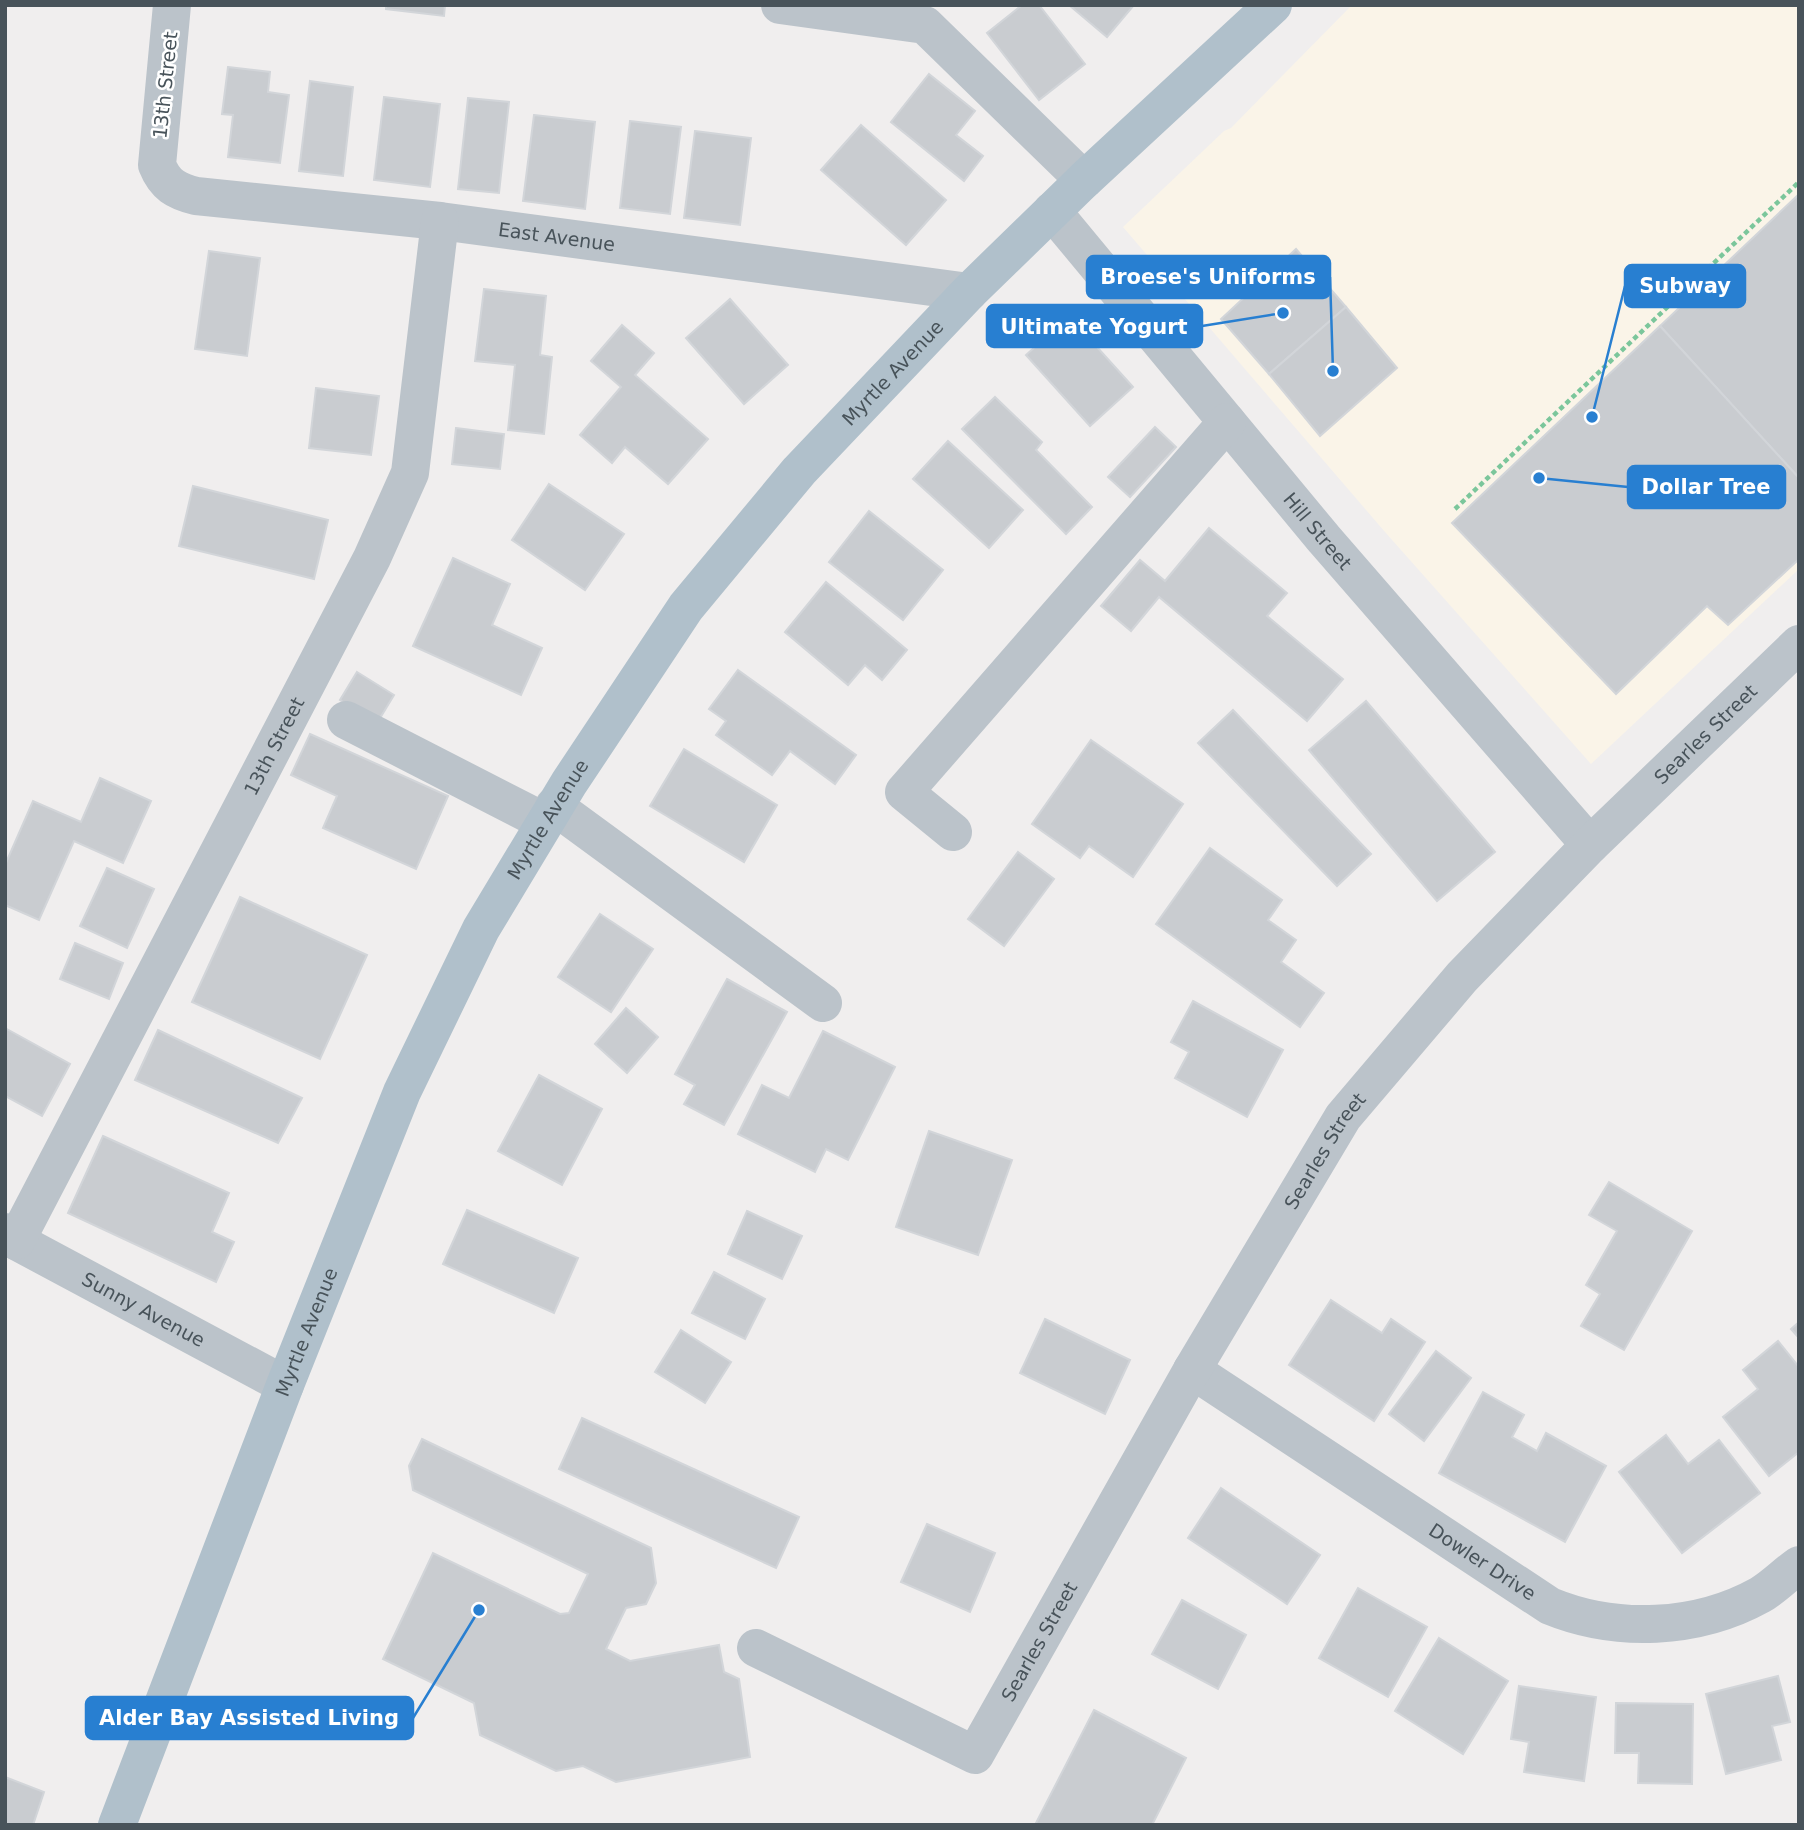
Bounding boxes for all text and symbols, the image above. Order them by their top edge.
street label: 13th Street [148,30,182,140]
street label: East Avenue [497,218,616,255]
callout: Broese's Uniforms [1087,256,1330,298]
text: Broese's Uniforms [1100,265,1316,289]
callout: Subway [1625,265,1745,307]
text: Subway [1639,274,1731,298]
callout: Ultimate Yogurt [987,305,1202,347]
street label: Myrtle Avenue [837,315,947,430]
text: Ultimate Yogurt [1000,315,1188,339]
callout: Dollar Tree [1628,466,1785,508]
text: Dollar Tree [1642,475,1770,499]
street label: Hill Street [1279,488,1356,574]
street label: Searles Street [1649,680,1761,788]
street label: 13th Street [239,693,309,799]
street label: Myrtle Avenue [503,755,593,883]
street label: Searles Street [1280,1088,1370,1213]
street label: Myrtle Avenue [271,1265,342,1399]
street label: Sunny Avenue [78,1268,209,1351]
street label: Dowler Drive [1425,1518,1540,1605]
street label: Searles Street [996,1578,1081,1705]
callout: Alder Bay Assisted Living [86,1697,413,1739]
text: Alder Bay Assisted Living [99,1706,399,1730]

